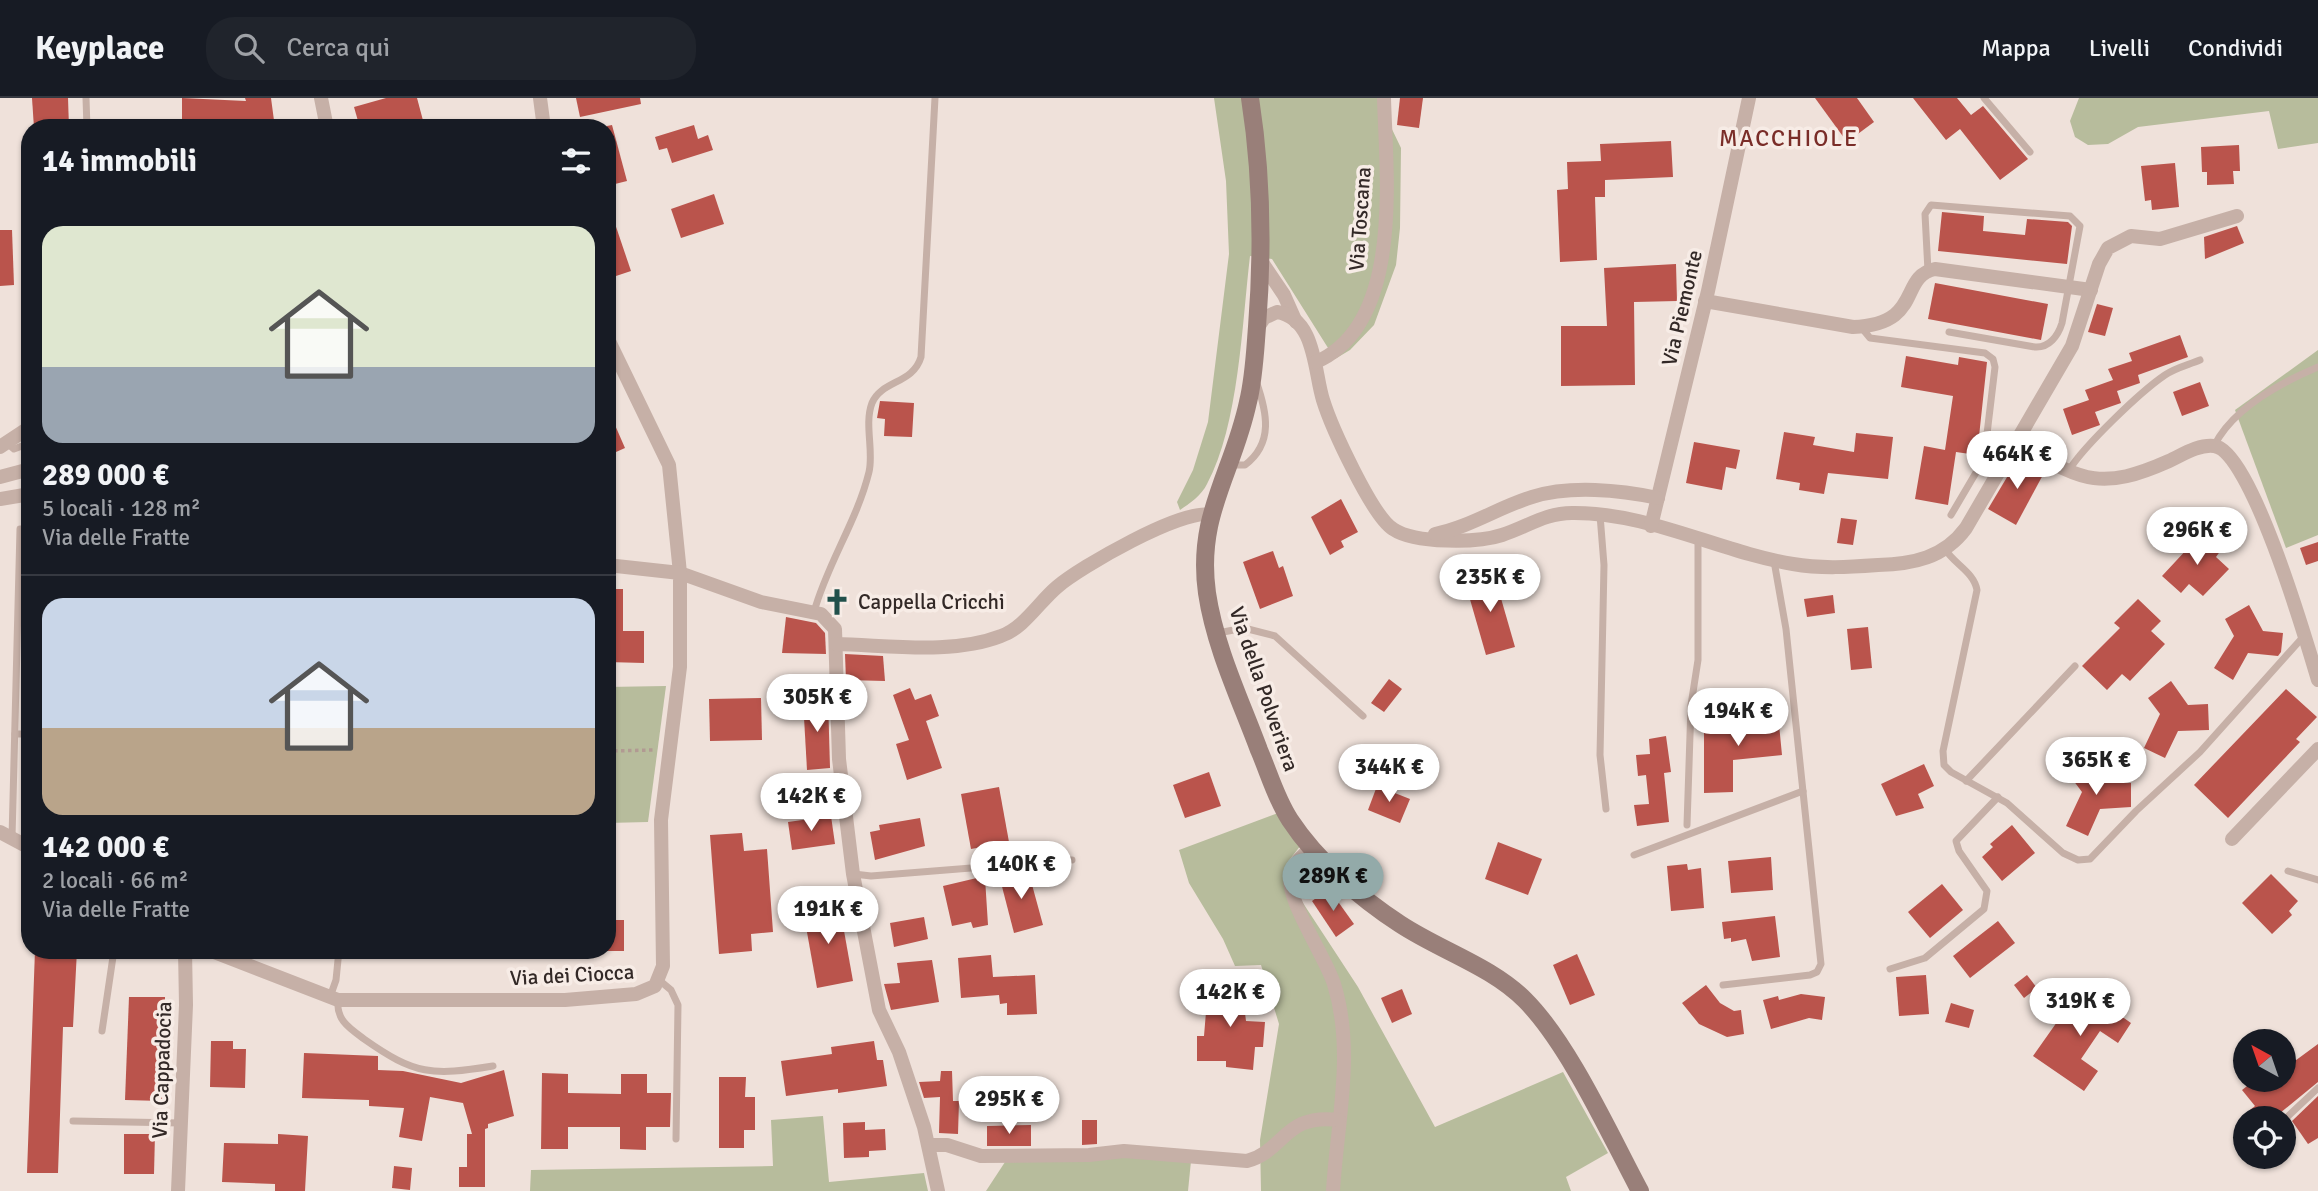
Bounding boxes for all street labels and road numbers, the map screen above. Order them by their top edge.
street label: Via Toscana [1343,166,1377,272]
street label: Via Piemonte [1656,248,1708,368]
street label: Via della Polveriera [1224,603,1304,775]
street label: Via dei Ciocca [509,959,635,991]
street label: Via Cappadocia [147,1001,177,1139]

